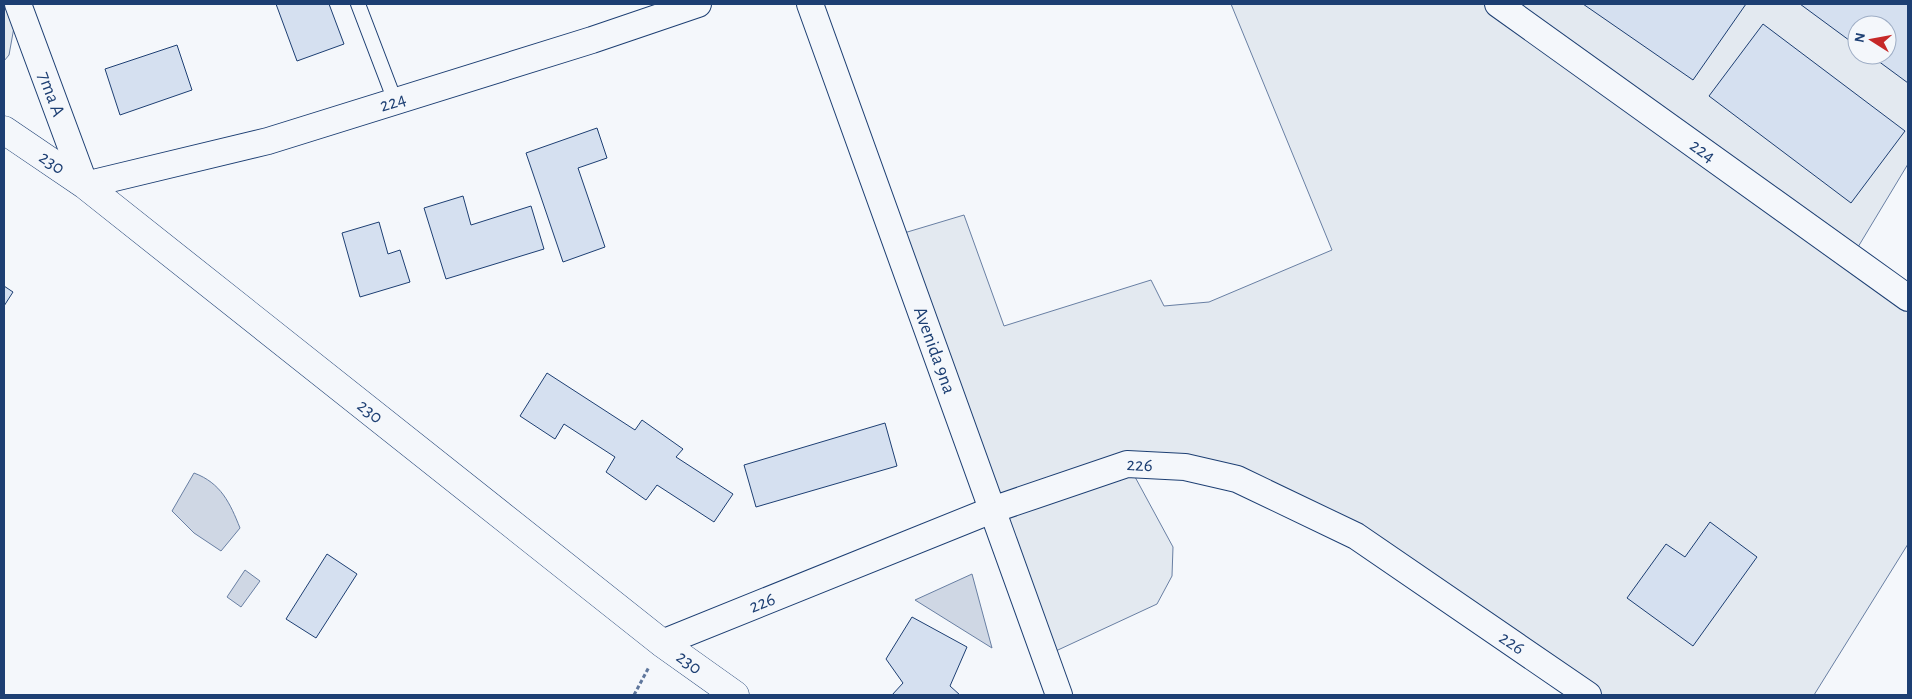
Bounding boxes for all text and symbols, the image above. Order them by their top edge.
north arrow [1847,15,1897,65]
text: N [1852,32,1868,44]
street label: 7ma A [34,69,68,119]
street label: 224 [377,89,408,115]
street label: 224 [1687,135,1719,166]
street label: 230 [36,147,68,178]
street label: Avenida 9na [910,304,959,396]
street label: 230 [354,396,386,427]
street label: 226 [1126,454,1153,475]
street label: 226 [746,589,778,616]
street label: 226 [1496,628,1528,658]
street label: 230 [673,647,706,678]

